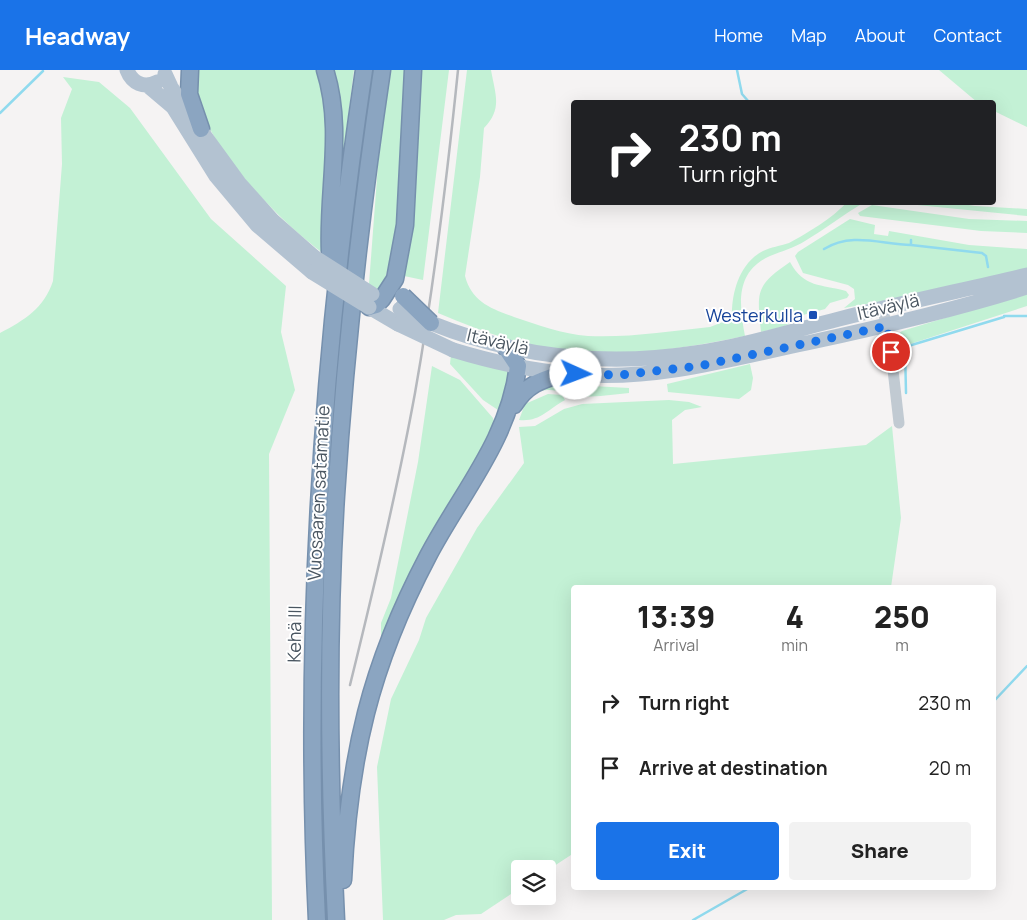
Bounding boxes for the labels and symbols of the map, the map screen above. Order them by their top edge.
street label: Itäväylä [855,287,921,325]
place label: Westerkulla [705,303,803,327]
marker: Westerkulla [807,309,819,321]
street label: Itäväylä [465,322,531,360]
pin [870,331,912,373]
position arrow [549,347,601,399]
street label: Vuosaaren satamatie [301,405,335,581]
street label: Kehä III [282,605,306,663]

